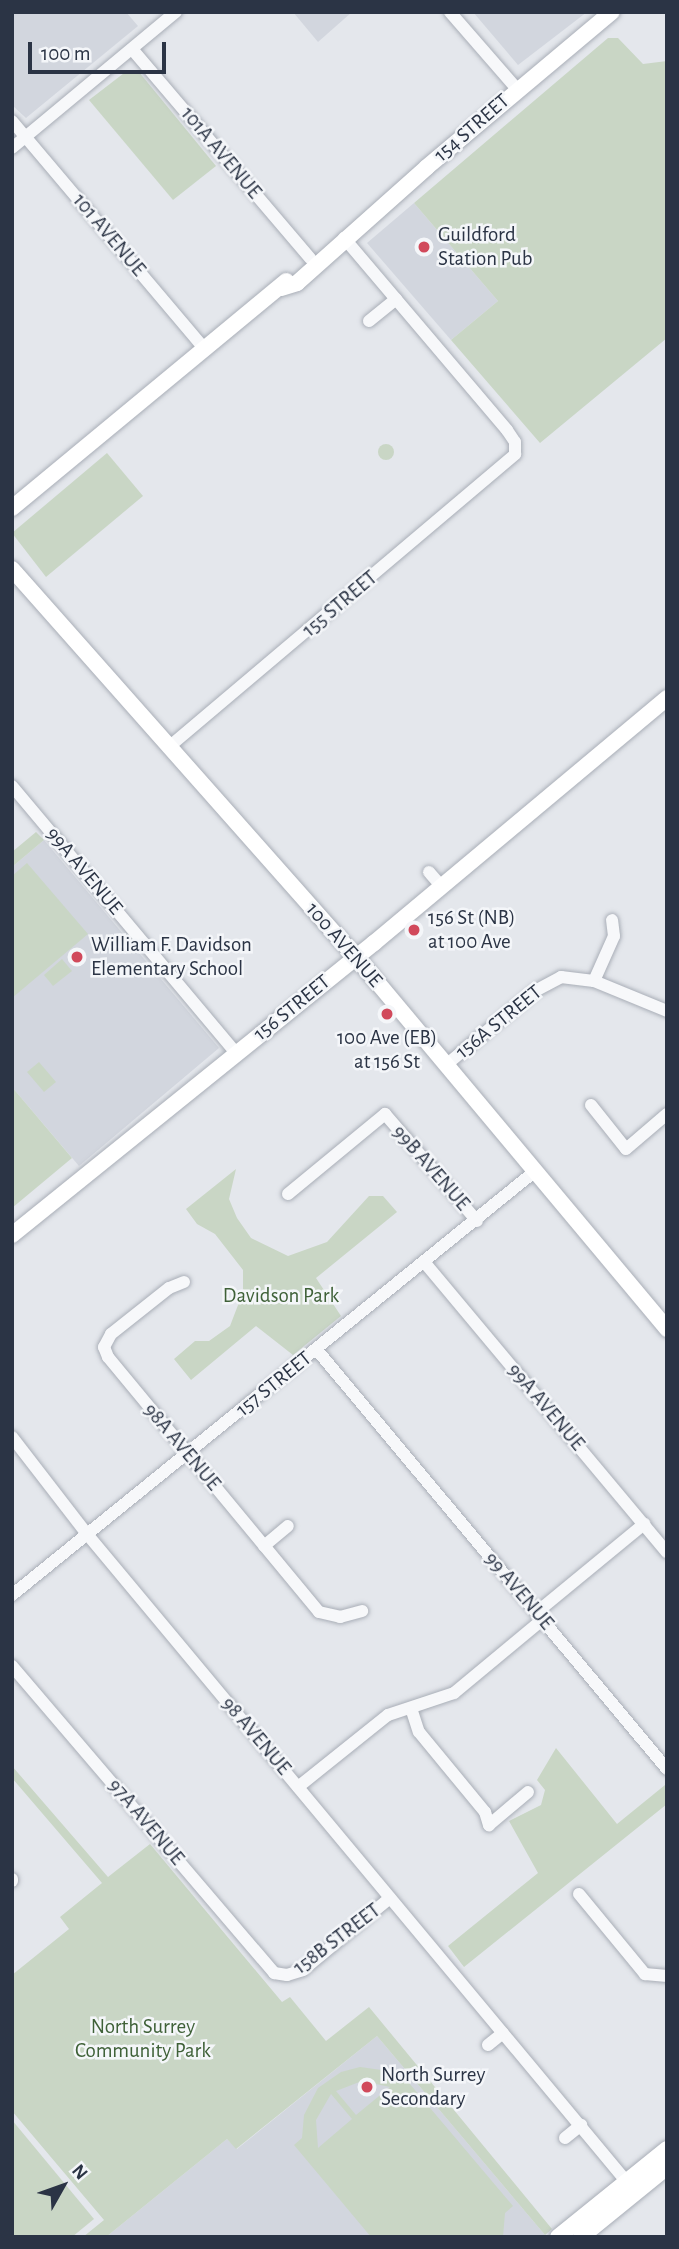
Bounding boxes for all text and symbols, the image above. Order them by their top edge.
scale bar [32,28,170,72]
text: 100 m [41,43,91,64]
street label: 154 STREET [429,88,515,168]
street label: 101A AVENUE [175,102,267,204]
street label: 101 AVENUE [67,189,151,281]
place label: Guildford Station Pub [438,222,533,272]
marker: Guildford Station Pub [416,239,432,255]
street label: 155 STREET [297,565,383,643]
street label: 99A AVENUE [40,822,128,920]
street label: 100 AVENUE [300,897,388,993]
place label: 156 St (NB) at 100 Ave [428,905,516,955]
marker: 156 St (NB) at 100 Ave [406,922,422,938]
place label: William F. Davidson Elementary School [91,932,252,982]
marker: William F. Davidson Elementary School [69,949,85,965]
street label: 156 STREET [249,969,335,1047]
street label: 156A STREET [451,980,547,1064]
marker: 100 Ave (EB) at 156 St [379,1006,395,1022]
place label: 100 Ave (EB) at 156 St [337,1025,437,1075]
street label: 99B AVENUE [387,1120,475,1216]
park label: Davidson Park [223,1283,339,1309]
street label: 157 STREET [231,1346,317,1422]
street label: 99A AVENUE [502,1358,590,1456]
street label: 98A AVENUE [138,1398,226,1496]
street label: 99 AVENUE [479,1547,559,1635]
street label: 98 AVENUE [216,1692,296,1780]
street label: 97A AVENUE [102,1773,190,1871]
street label: 158B STREET [288,1898,386,1980]
park label: North Surrey Community Park [75,2014,211,2064]
place label: North Surrey Secondary [381,2062,485,2112]
marker: North Surrey Secondary [359,2079,375,2095]
north arrow [28,2151,98,2221]
text: N [68,2161,91,2183]

